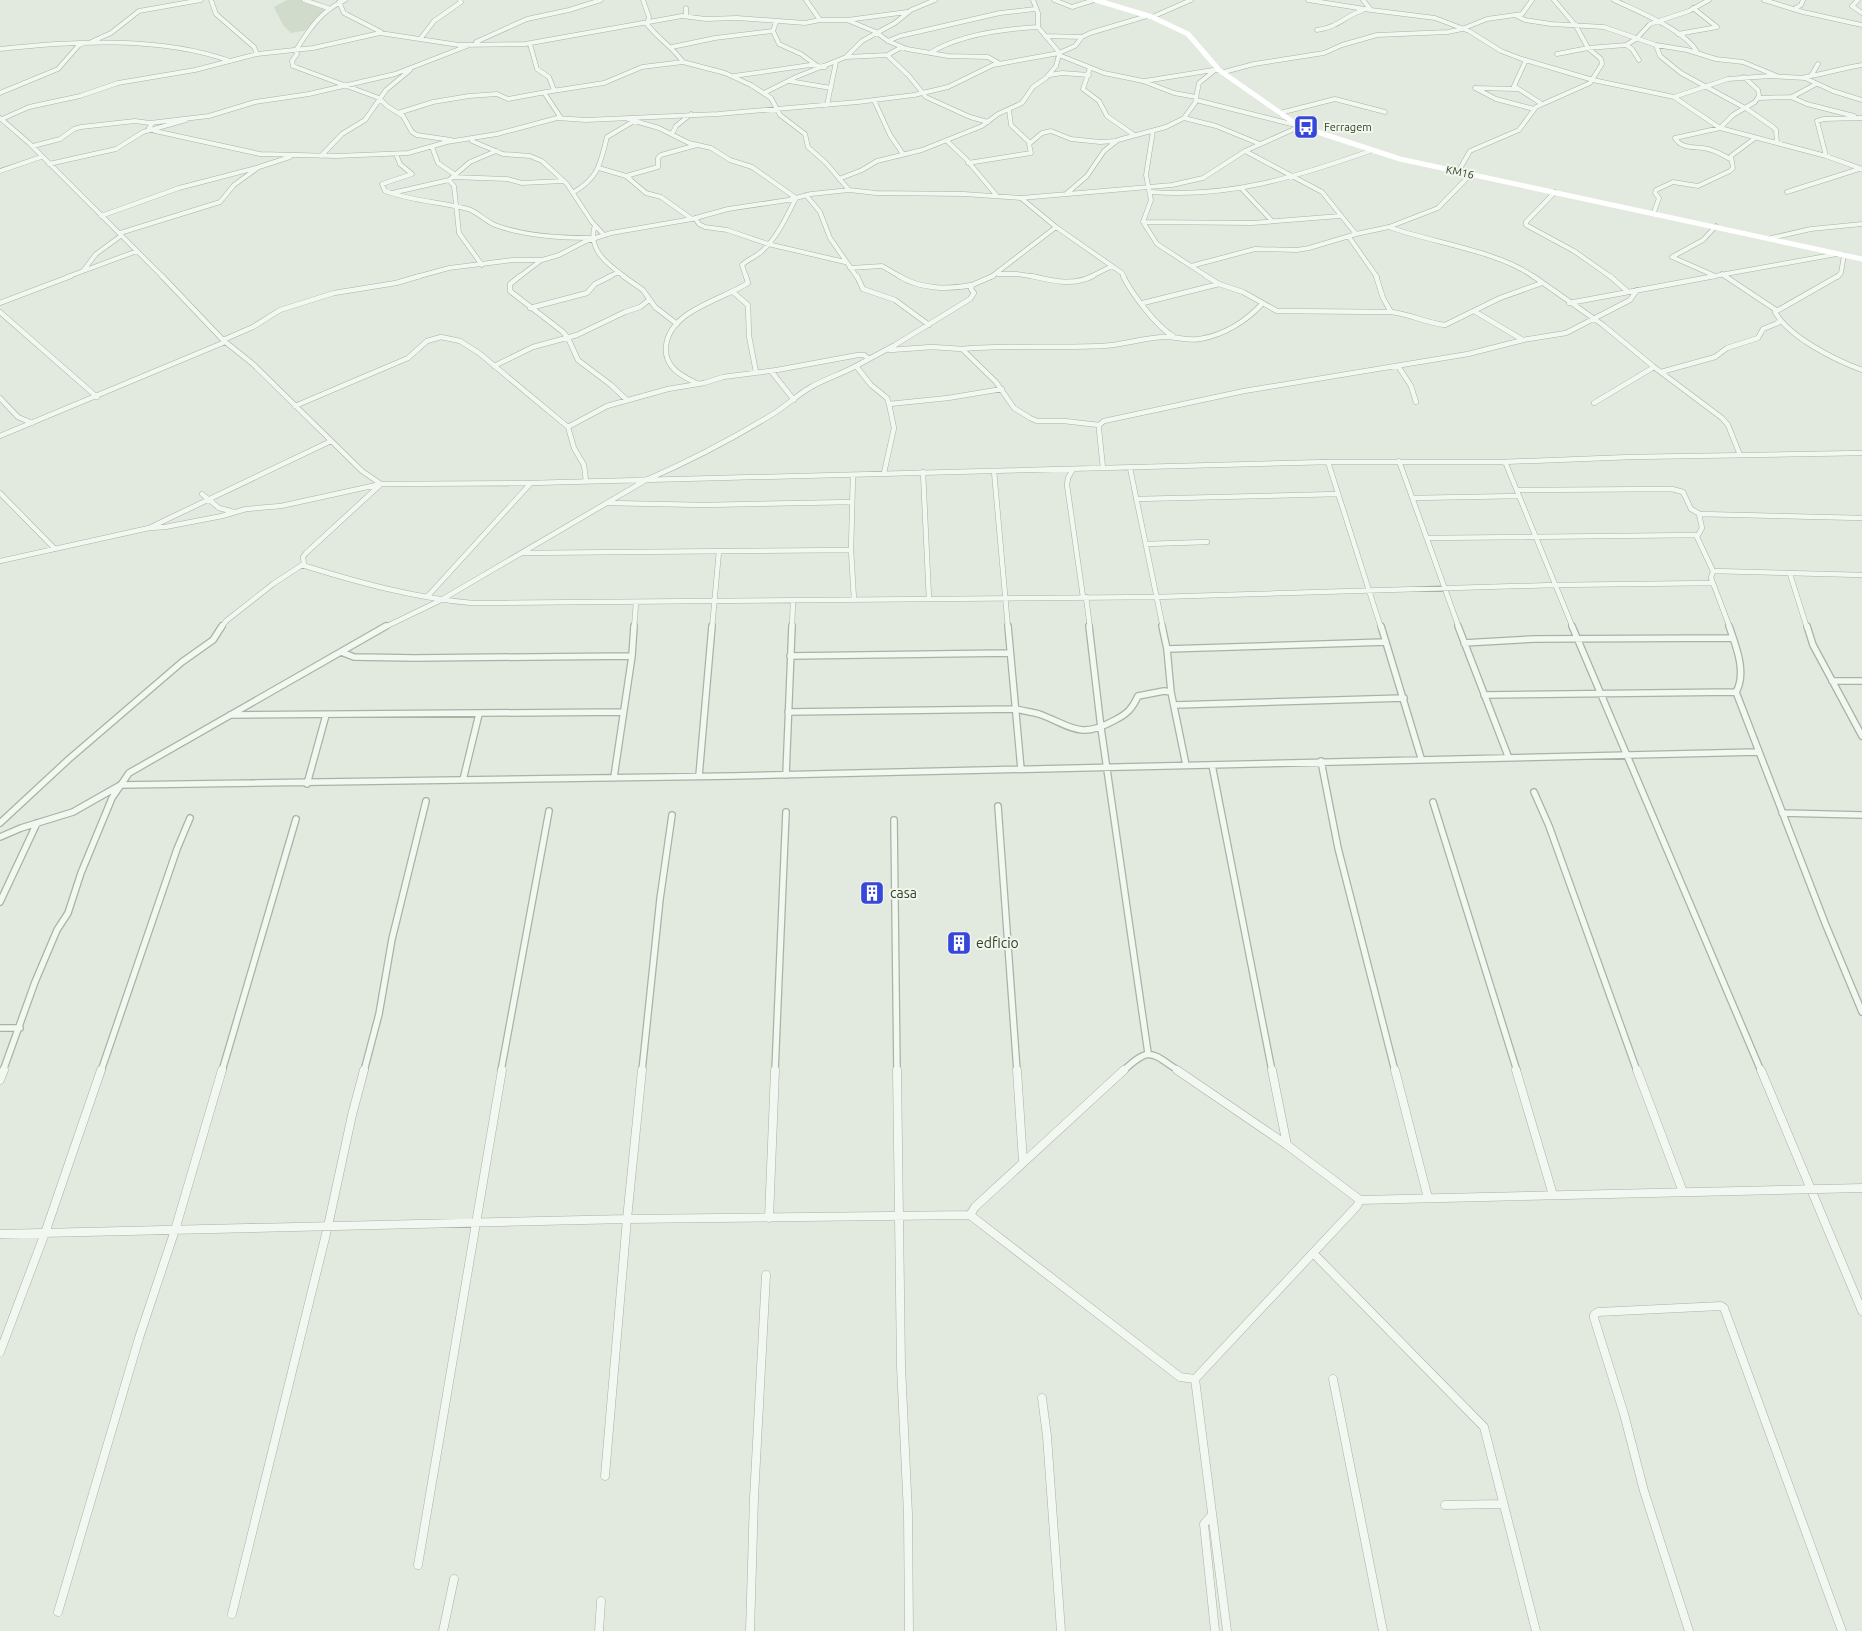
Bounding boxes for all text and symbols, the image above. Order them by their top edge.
bus stop icon: Ferragem [1293,114,1319,140]
place label: Ferragem [1324,121,1372,133]
street label: KM16 [1445,163,1475,181]
building icon: casa [859,880,885,906]
place label: casa [890,885,917,901]
building icon: edficio [946,930,972,956]
place label: edficio [976,935,1019,951]

